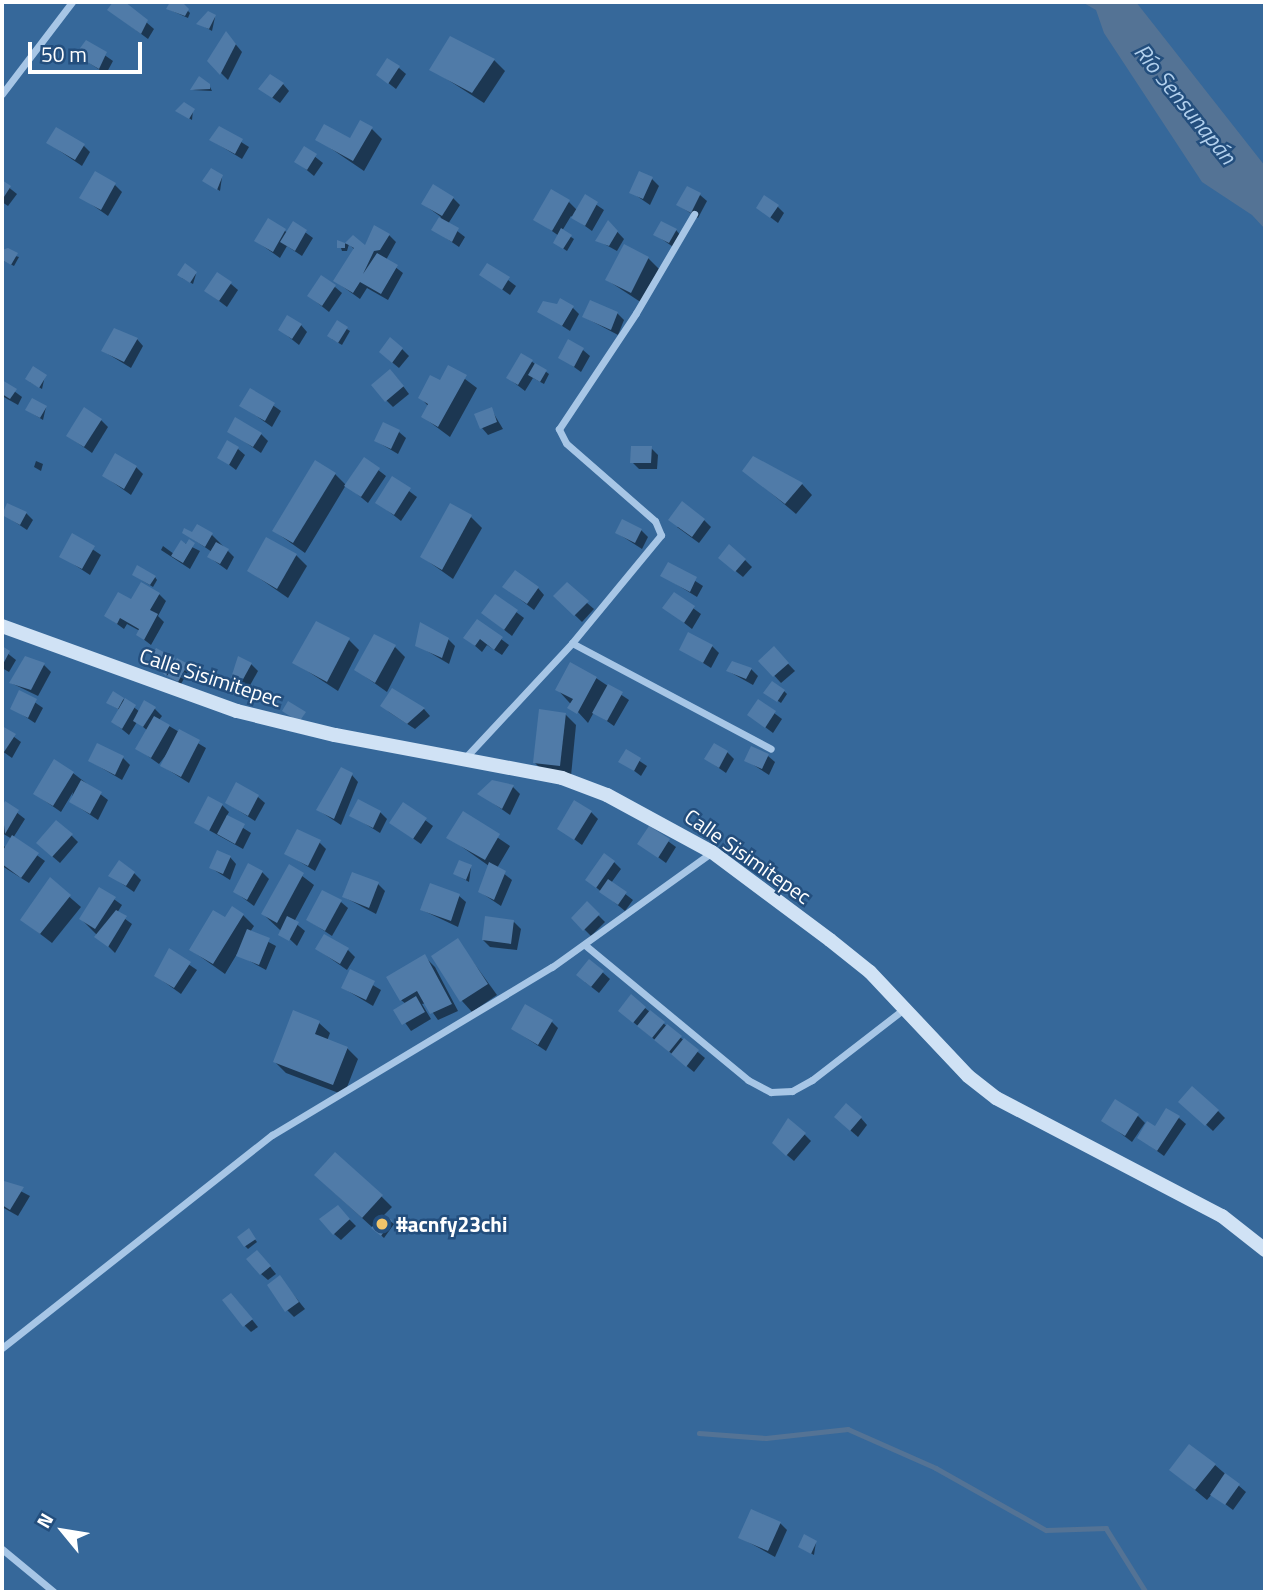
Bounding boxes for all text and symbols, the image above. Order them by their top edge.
scale bar [32,28,145,72]
text: 50 m [41,38,87,70]
water label: Río Sensunapán [1128,38,1242,170]
street label: Calle Sisimitepec [137,642,285,712]
street label: Calle Sisimitepec [680,803,816,909]
place label: #acnfy23chi [396,1211,507,1237]
marker: #acnfy23chi [374,1216,390,1232]
north arrow [28,1496,98,1566]
text: N [29,1507,60,1533]

